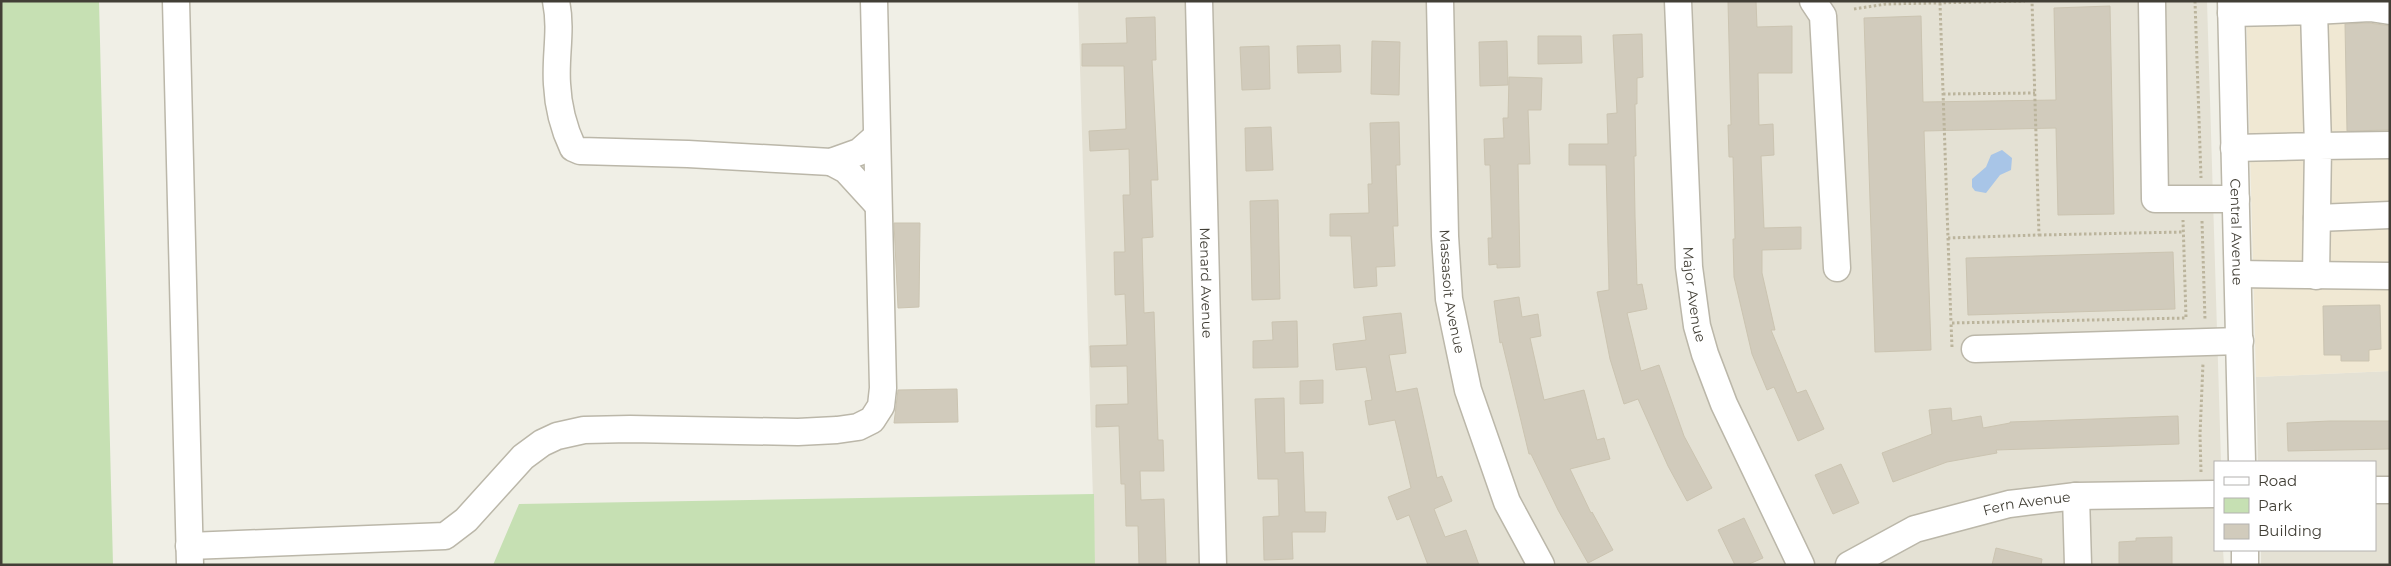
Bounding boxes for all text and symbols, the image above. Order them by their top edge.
street label: Central Avenue [2226,178,2247,286]
street label: Menard Avenue [1196,227,1216,339]
street label: Massasoit Avenue [1436,229,1469,355]
street label: Major Avenue [1679,246,1710,344]
legend [2214,461,2376,551]
text: Road [2258,471,2297,490]
street label: Fern Avenue [1981,488,2072,520]
text: Park [2258,496,2292,515]
text: Building [2258,521,2322,540]

